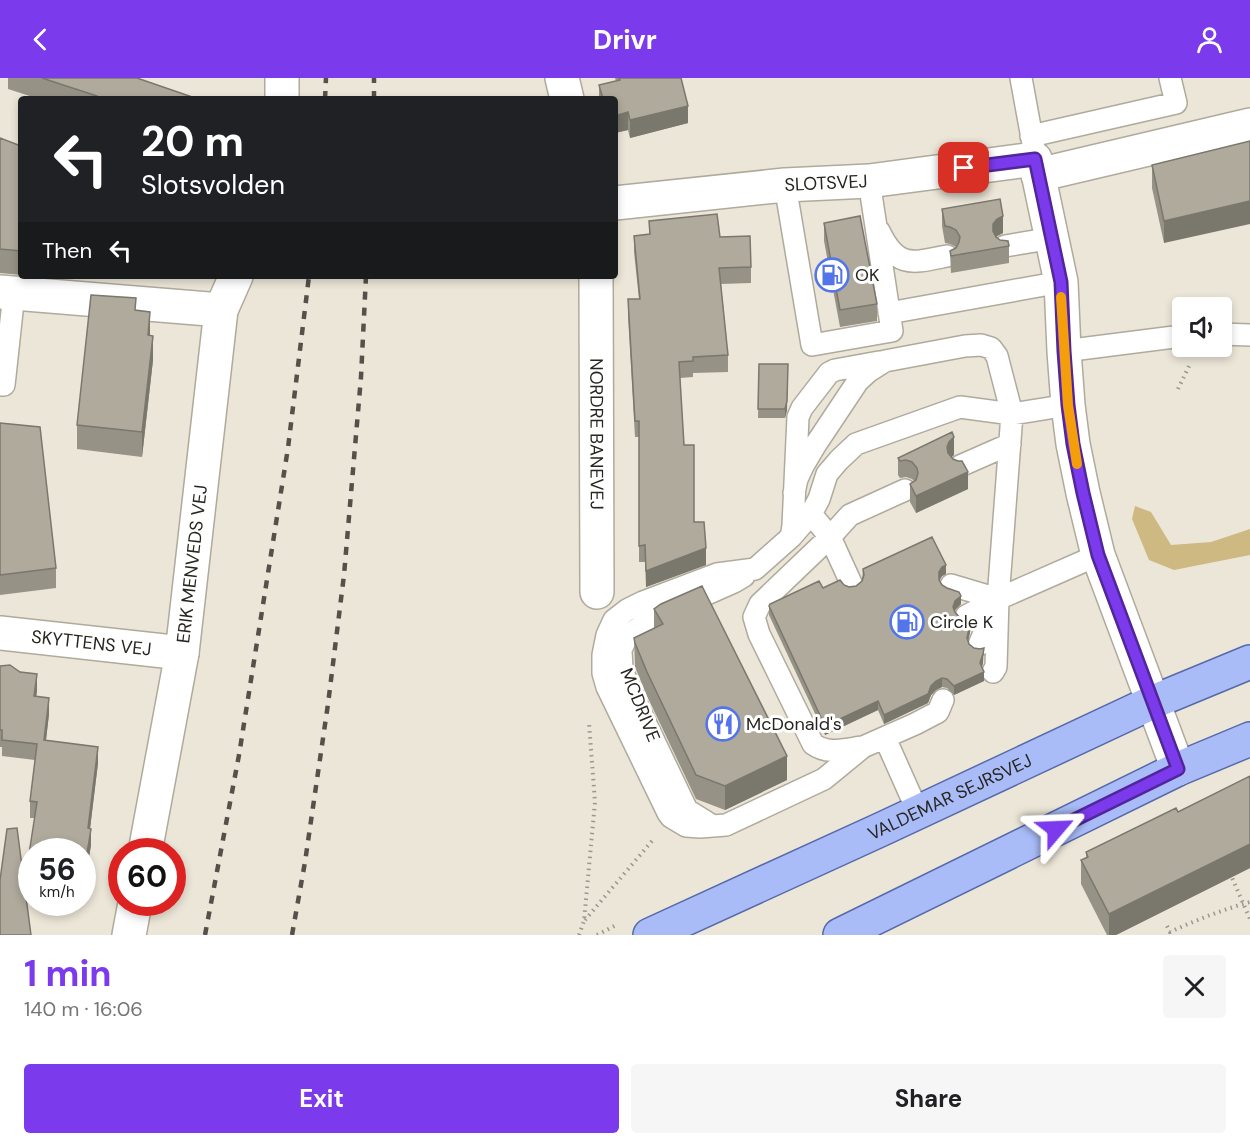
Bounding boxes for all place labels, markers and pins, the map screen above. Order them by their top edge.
pin [938,142,989,193]
fuel station icon: OK [814,257,850,293]
place label: OK [855,263,880,287]
fuel station icon: Circle K [889,604,925,640]
place label: Circle K [930,610,994,634]
restaurant icon: McDonald's [705,706,741,742]
place label: McDonald's [746,712,842,736]

